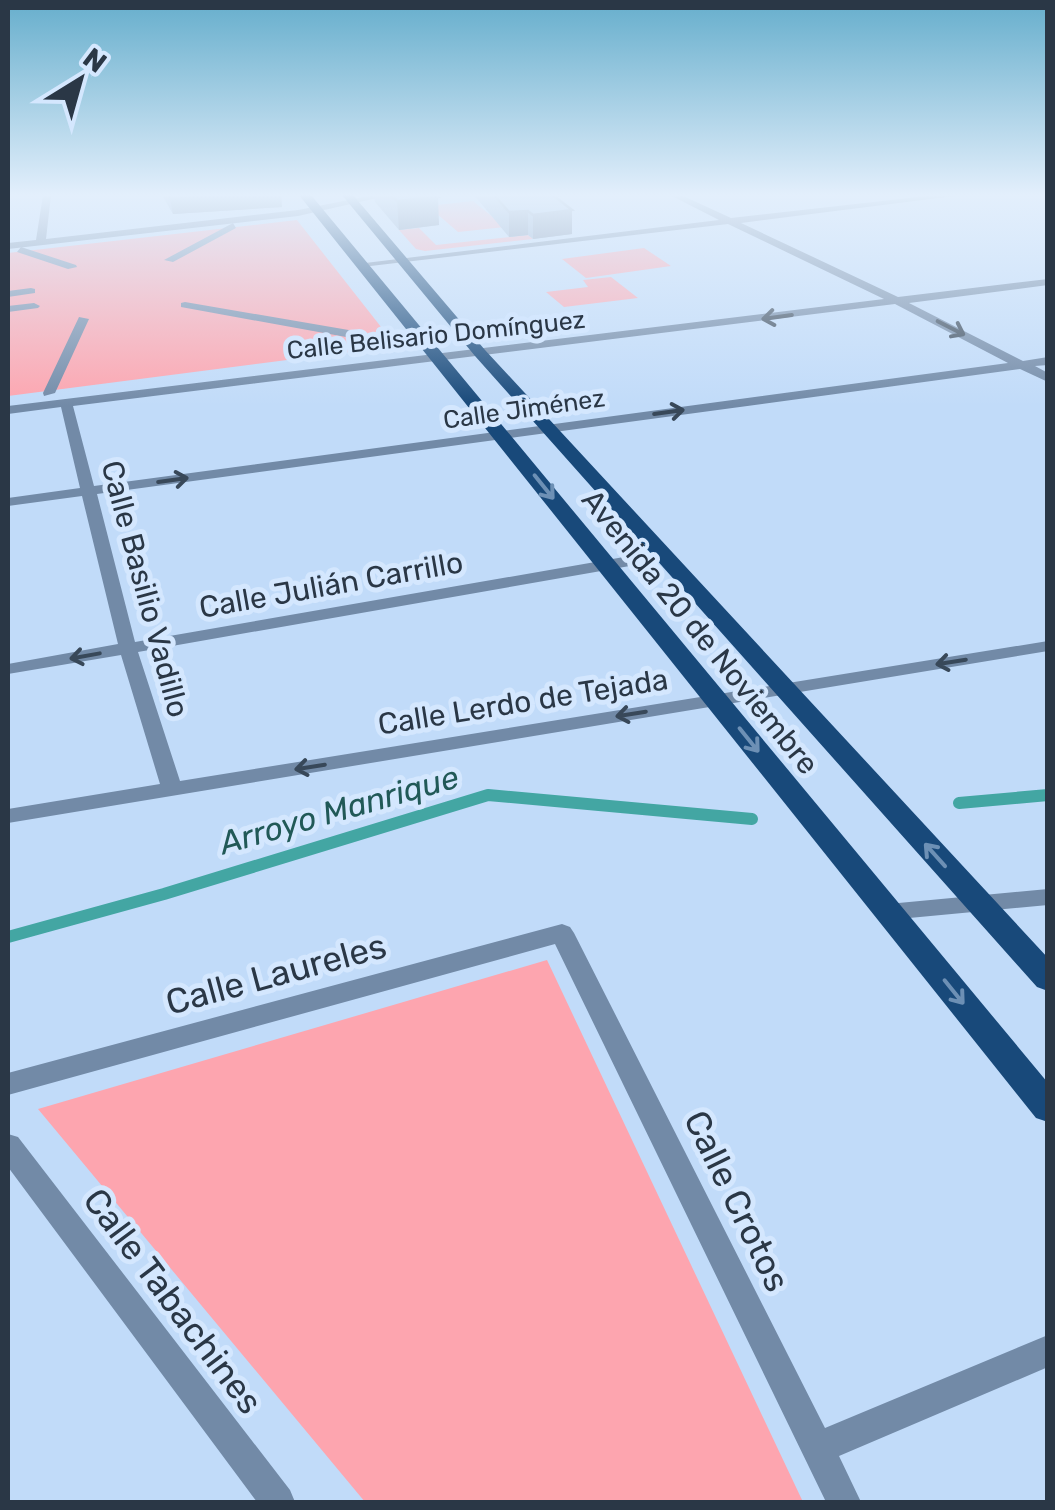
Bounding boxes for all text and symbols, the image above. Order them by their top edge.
north arrow [30,30,130,130]
text: N [77,41,113,80]
street label: Calle Belisario Domínguez [285,305,587,365]
one-way arrow [762,309,794,327]
one-way arrow [935,319,965,338]
street label: Calle Jiménez [441,383,607,435]
one-way arrow [652,403,685,421]
street label: Calle Basilio Vadillo [93,457,197,721]
one-way arrow [157,470,189,488]
one-way arrow [533,474,555,500]
street label: Avenida 20 de Noviembre [574,482,826,782]
street label: Calle Julián Carrillo [196,544,466,626]
one-way arrow [69,647,102,666]
one-way arrow [936,653,968,671]
street label: Calle Lerdo de Tejada [375,661,671,743]
one-way arrow [615,705,647,724]
one-way arrow [738,726,760,752]
water label: Arroyo Manrique [213,758,463,863]
one-way arrow [294,758,327,777]
one-way arrow [923,843,947,867]
street label: Calle Laureles [161,924,391,1024]
one-way arrow [942,978,964,1005]
street label: Calle Crotos [675,1104,799,1298]
street label: Calle Tabachines [75,1180,271,1422]

